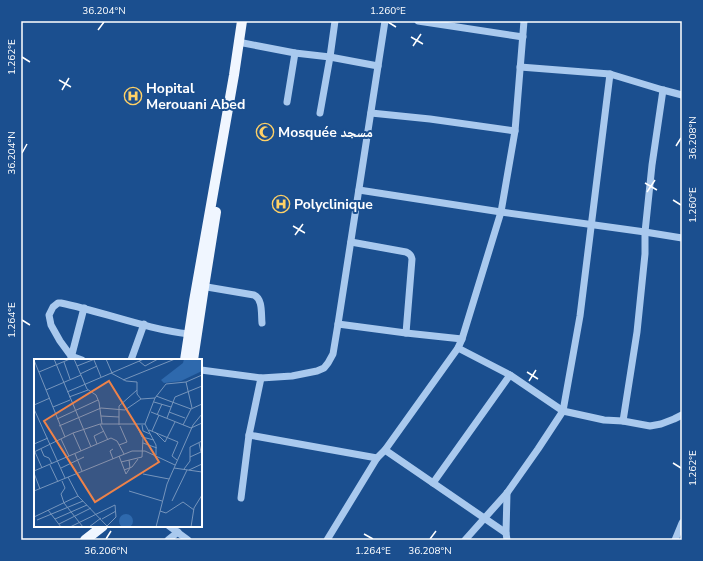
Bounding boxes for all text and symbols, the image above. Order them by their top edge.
text: 36.204°N [82,4,126,18]
text: 1.260°E [370,4,406,18]
text: 1.262°E [5,39,19,75]
place label: Hopital Merouani Abed [146,79,245,114]
hospital icon: Hopital Merouani Abed [123,86,143,106]
text: 36.208°N [686,116,700,160]
mosque icon: Mosquée مسجد [255,122,275,142]
place label: Mosquée مسجد [278,123,373,142]
text: 36.204°N [5,131,19,175]
text: 1.260°E [686,187,700,223]
hospital icon: Polyclinique [271,194,291,214]
place label: Polyclinique [294,195,373,214]
text: 1.264°E [5,302,19,338]
inset map [34,359,202,527]
text: 1.262°E [686,450,700,486]
text: 36.206°N [84,544,128,558]
text: 1.264°E [355,544,391,558]
text: 36.208°N [408,544,452,558]

